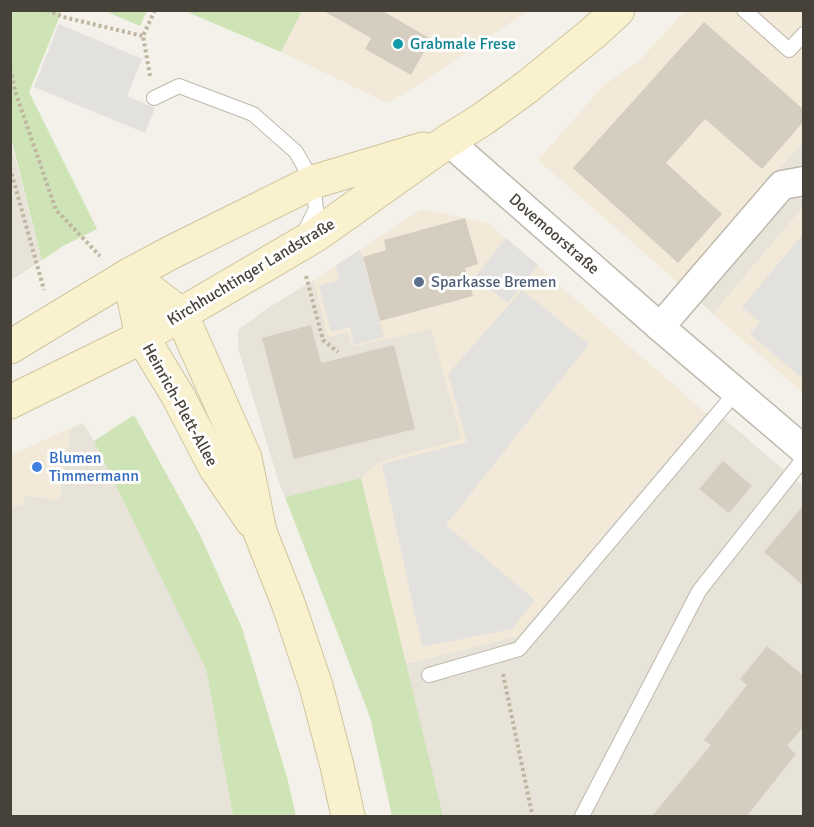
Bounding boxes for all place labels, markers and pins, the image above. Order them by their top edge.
place label: Grabmale Frese [410,34,516,54]
marker: Grabmale Frese [391,37,405,51]
place label: Sparkasse Bremen [431,272,557,292]
marker: Sparkasse Bremen [412,275,426,289]
place label: Blumen Timmermann [49,448,139,486]
marker: Blumen Timmermann [30,460,44,474]

